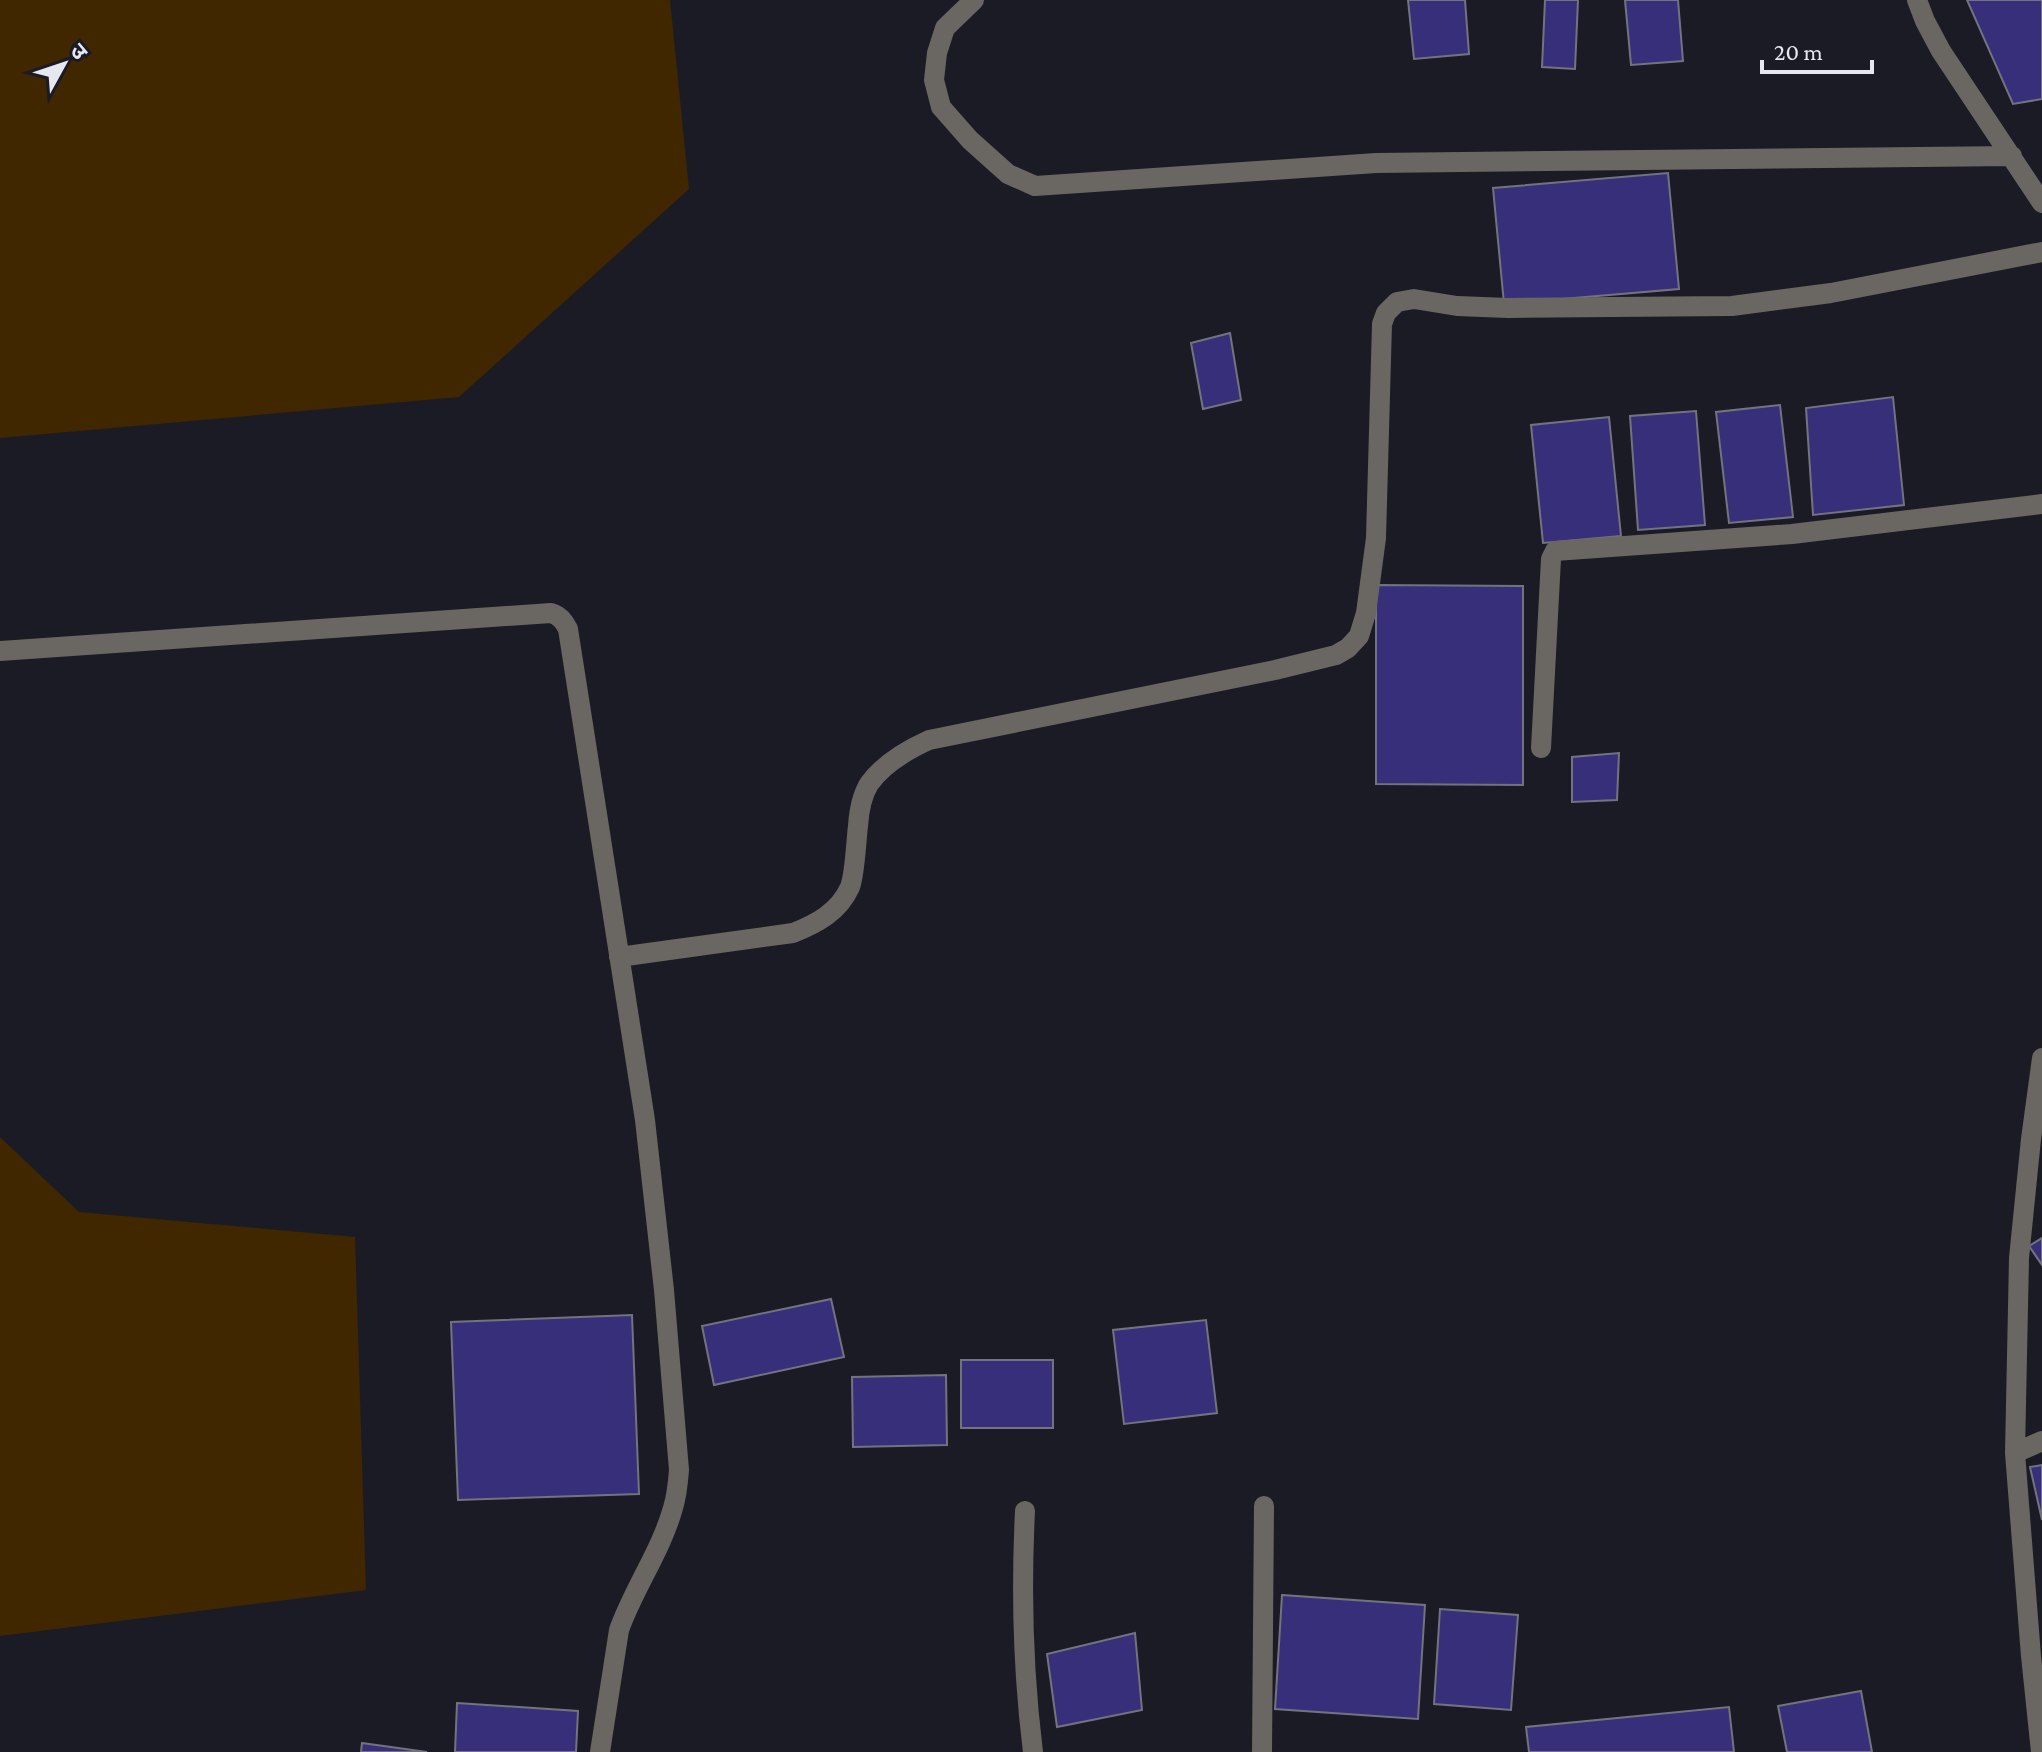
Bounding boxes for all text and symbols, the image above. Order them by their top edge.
north arrow [24,24,104,104]
scale bar [1762,24,1872,74]
text: उ [65,38,93,65]
text: 20 m [1774,38,1823,65]

